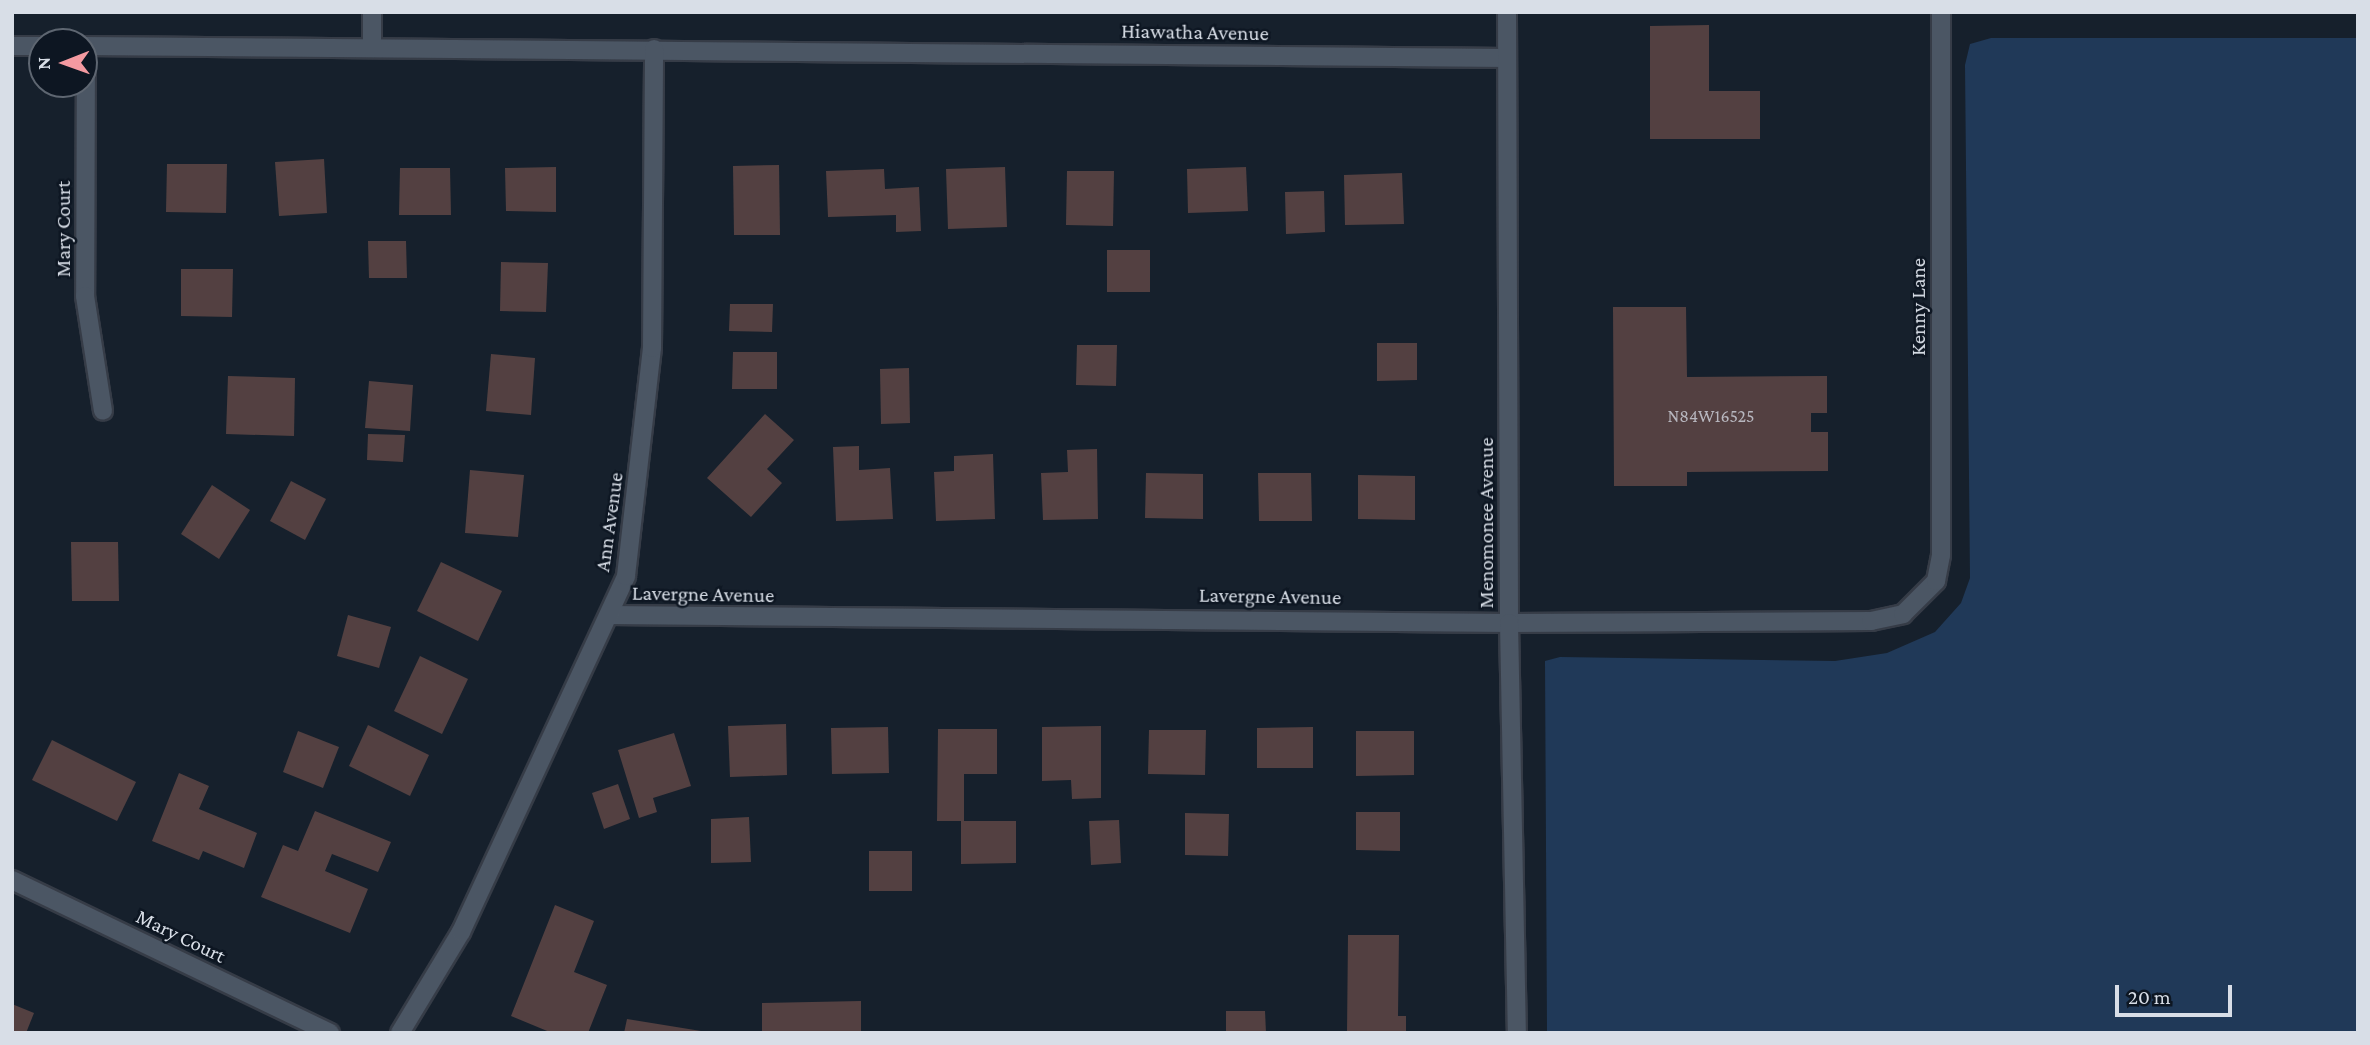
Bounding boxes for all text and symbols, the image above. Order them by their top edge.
street label: Hiawatha Avenue [1121,18,1269,46]
north arrow [28,28,98,98]
text: N [33,57,54,70]
street label: Mary Court [50,181,76,277]
street label: Kenny Lane [1905,258,1931,356]
house number: N84W16525 [1667,405,1755,427]
street label: Menomonee Avenue [1473,437,1499,609]
street label: Ann Avenue [590,471,628,573]
street label: Lavergne Avenue [632,580,774,608]
street label: Lavergne Avenue [1199,582,1341,610]
street label: Mary Court [132,904,230,968]
scale bar [2118,972,2235,1016]
text: 20 m [2128,985,2171,1009]

